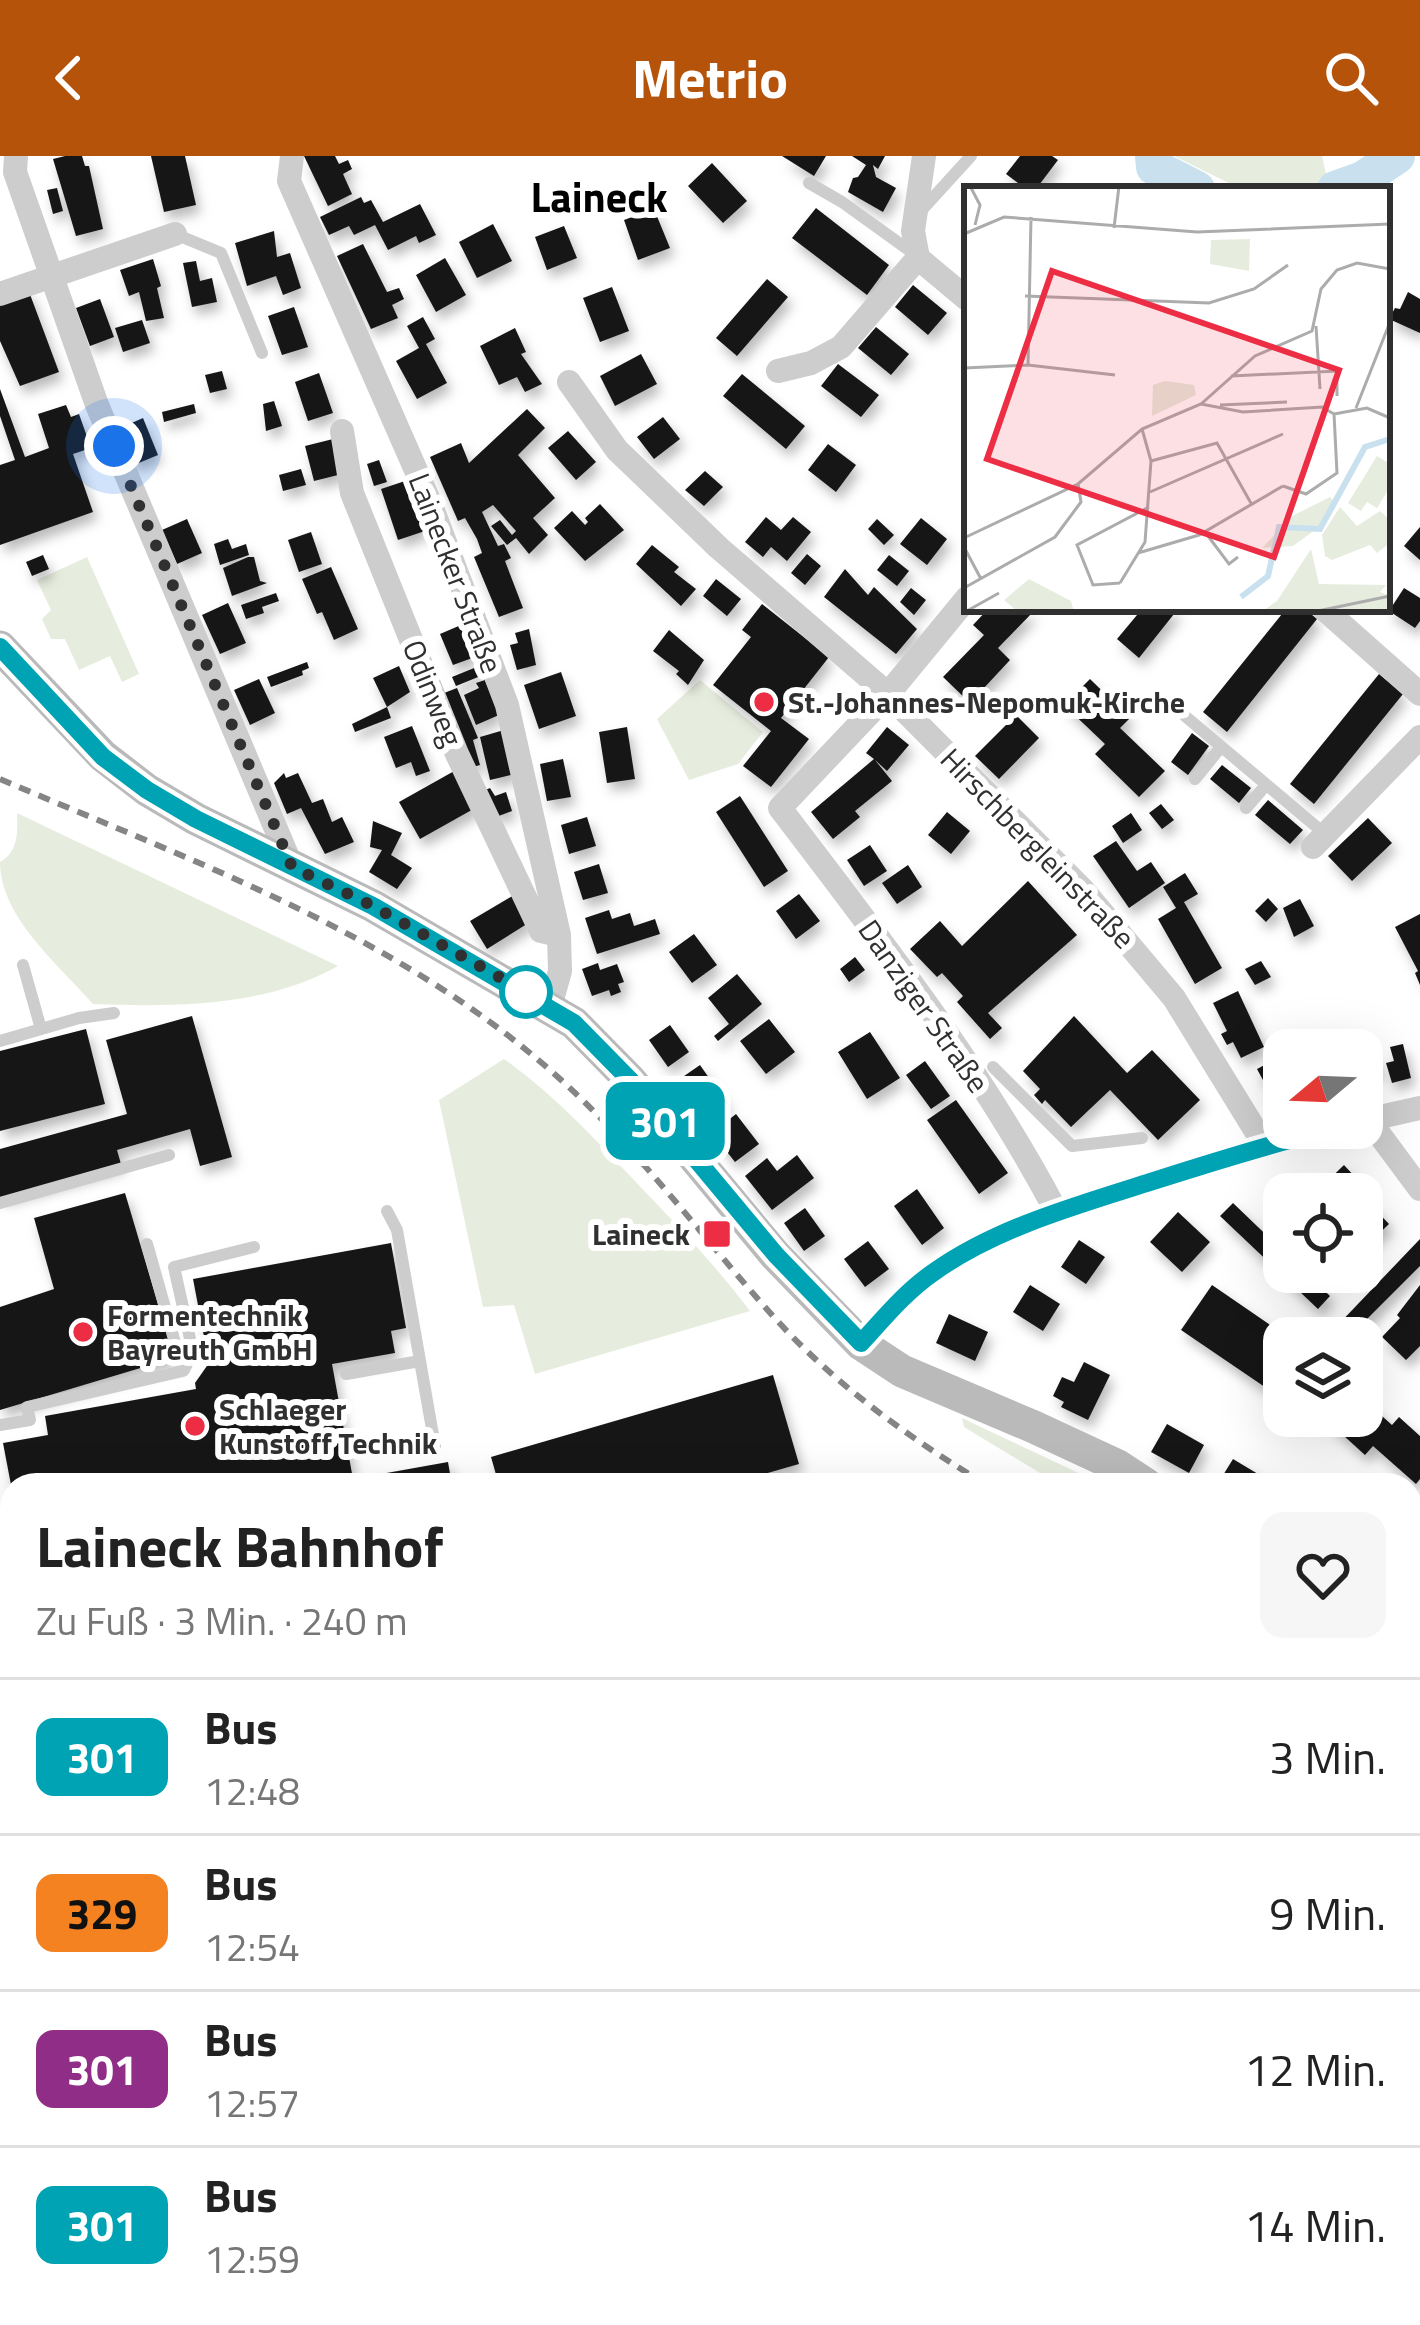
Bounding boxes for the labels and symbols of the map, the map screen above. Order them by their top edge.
district label: Laineck [530,164,668,228]
inset map [964,186,1390,612]
your location [84,416,144,476]
street label: Lainecker Straße [397,466,515,680]
street label: Odinweg [391,633,475,753]
place label: St.-Johannes-Nepomuk-Kirche [788,679,1185,725]
marker: St.-Johannes-Nepomuk-Kirche [751,689,777,715]
street label: Hirschbergleinstraße [930,737,1146,959]
street label: Danziger Straße [847,910,1001,1102]
unlabelled marker [501,967,551,1017]
north arrow [1263,1029,1383,1149]
line badge: 301 [596,1082,734,1160]
place label: Laineck [592,1211,691,1257]
marker: Laineck [701,1218,733,1250]
place label: Formentechnik Bayreuth GmbH [107,1292,313,1372]
marker: Formentechnik Bayreuth GmbH [70,1319,96,1345]
place label: Schlaeger Kunstoff Technik [219,1386,438,1466]
marker: Schlaeger Kunstoff Technik [182,1413,208,1439]

